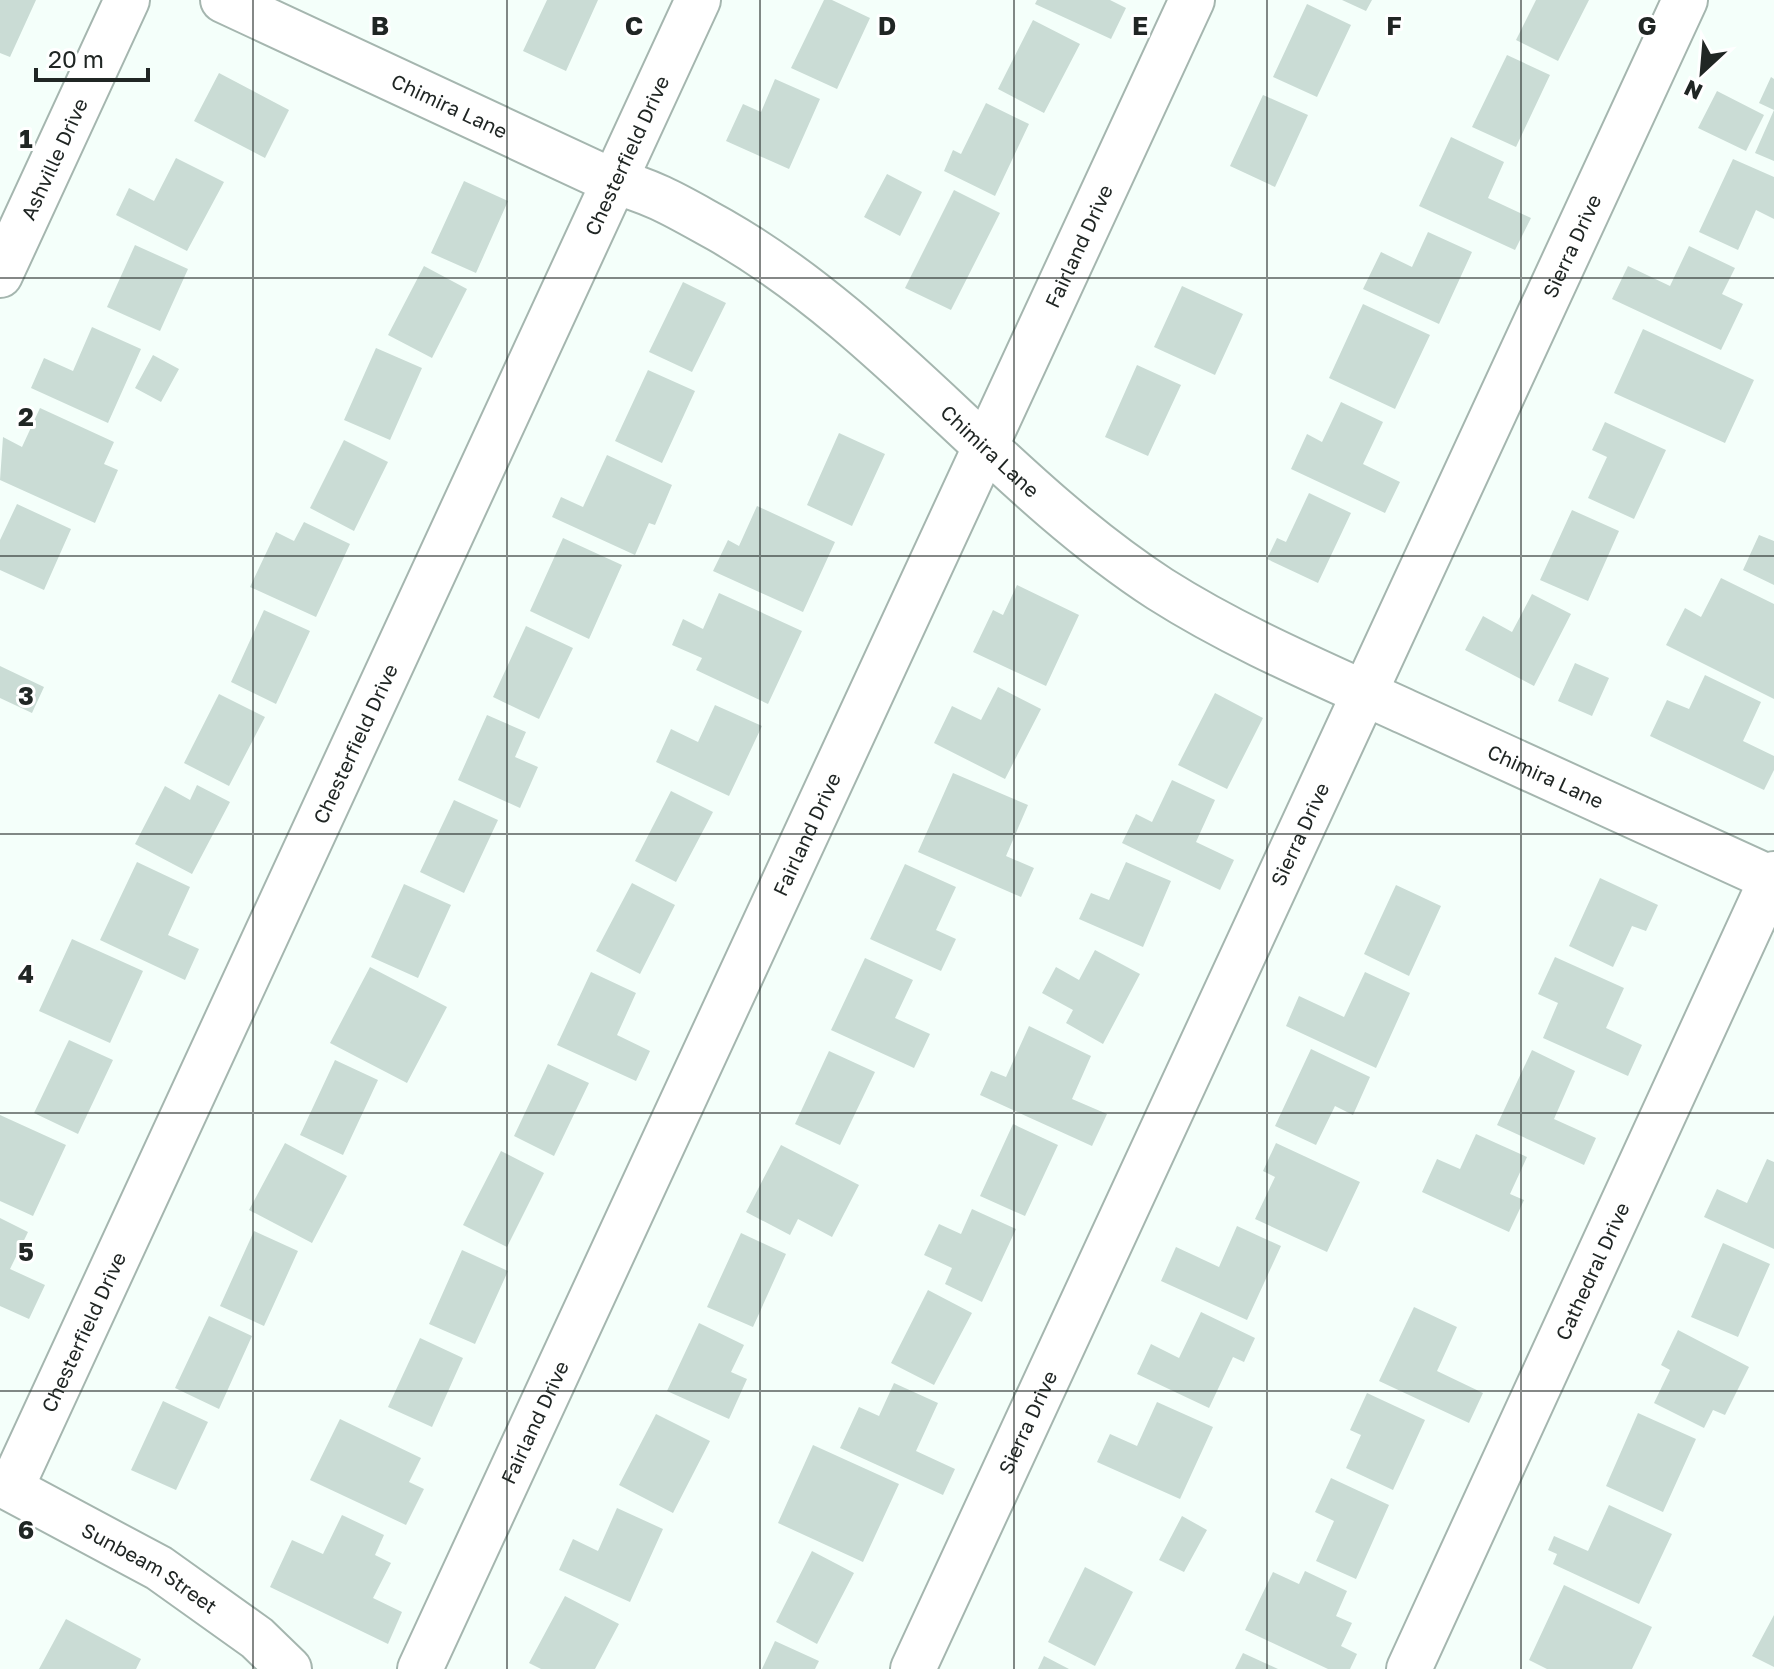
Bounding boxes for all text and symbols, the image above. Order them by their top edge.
text: B [371,10,389,41]
text: C [625,10,643,41]
text: D [878,10,896,41]
text: E [1132,10,1148,41]
text: F [1386,10,1402,41]
text: G [1637,10,1657,41]
scale bar [36,32,148,82]
north arrow [1662,32,1742,112]
text: 20 m [48,44,104,73]
street label: Chimira Lane [388,68,511,143]
street label: Chesterfield Drive [579,71,674,239]
text: N [1680,75,1706,106]
street label: Ashville Drive [15,94,92,223]
text: 1 [19,123,33,154]
street label: Fairland Drive [1039,180,1117,311]
street label: Sierra Drive [1537,190,1605,301]
street label: Chimira Lane [936,400,1044,502]
text: 2 [18,401,34,432]
street label: Chesterfield Drive [307,660,402,827]
text: 3 [18,680,34,711]
street label: Chimira Lane [1484,739,1608,813]
street label: Fairland Drive [767,769,845,899]
street label: Sierra Drive [1265,779,1333,889]
text: 4 [18,958,34,989]
street label: Cathedral Drive [1550,1198,1634,1344]
text: 5 [18,1236,34,1267]
street label: Chesterfield Drive [36,1248,130,1416]
street label: Fairland Drive [495,1357,573,1488]
street label: Sierra Drive [993,1367,1061,1478]
text: 6 [18,1514,34,1545]
street label: Sunbeam Street [78,1517,222,1618]

